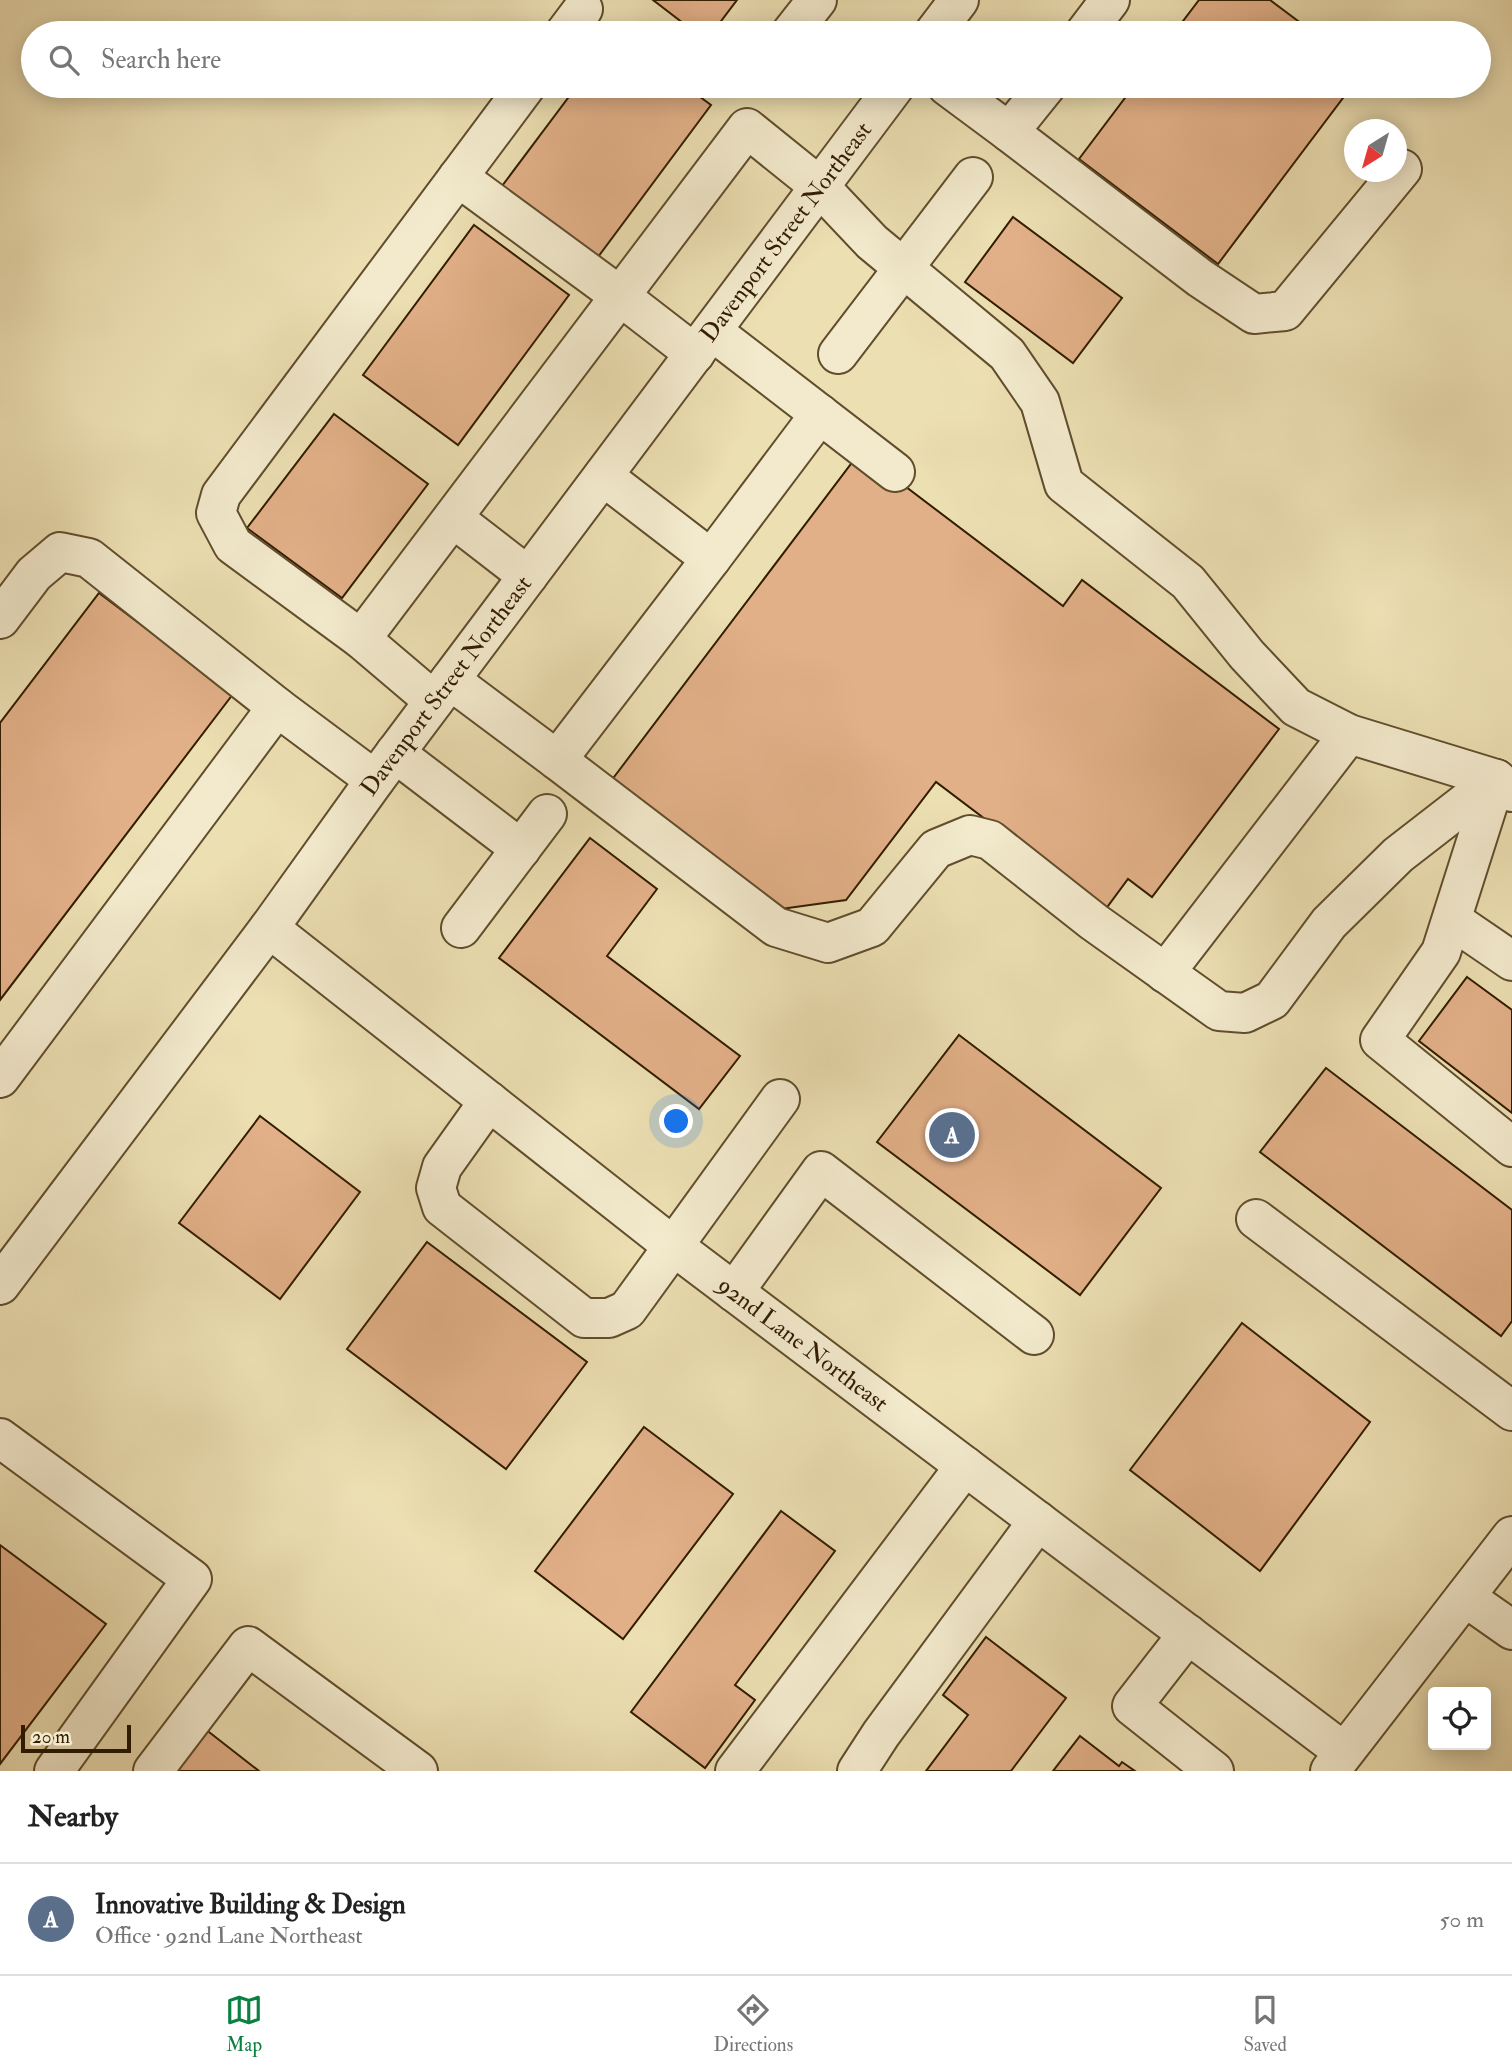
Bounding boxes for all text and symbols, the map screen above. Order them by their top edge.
search box [21,21,1491,98]
icon: search [45,41,83,79]
text: Search here [101,44,221,76]
street label: Davenport Street Northeast [693,116,879,349]
north arrow [1344,119,1407,182]
street label: Davenport Street Northeast [354,569,539,802]
your location [659,1104,693,1138]
pin: A [929,1109,975,1161]
street label: 92nd Lane Northeast [710,1269,895,1419]
map controls [1428,1687,1491,1750]
button: locate [1428,1687,1491,1750]
scale bar [21,1722,131,1754]
text: 20 m [32,1725,70,1749]
text: Nearby [28,1798,118,1835]
text: Innovative Building & Design [95,1889,406,1921]
text: A [44,1905,58,1934]
text: 50 m [1440,1905,1484,1934]
text: Office · 92nd Lane Northeast [95,1921,363,1950]
tab: Map [225,1991,263,2057]
tab: Directions [713,1991,793,2057]
tab: Saved [1243,1991,1287,2057]

